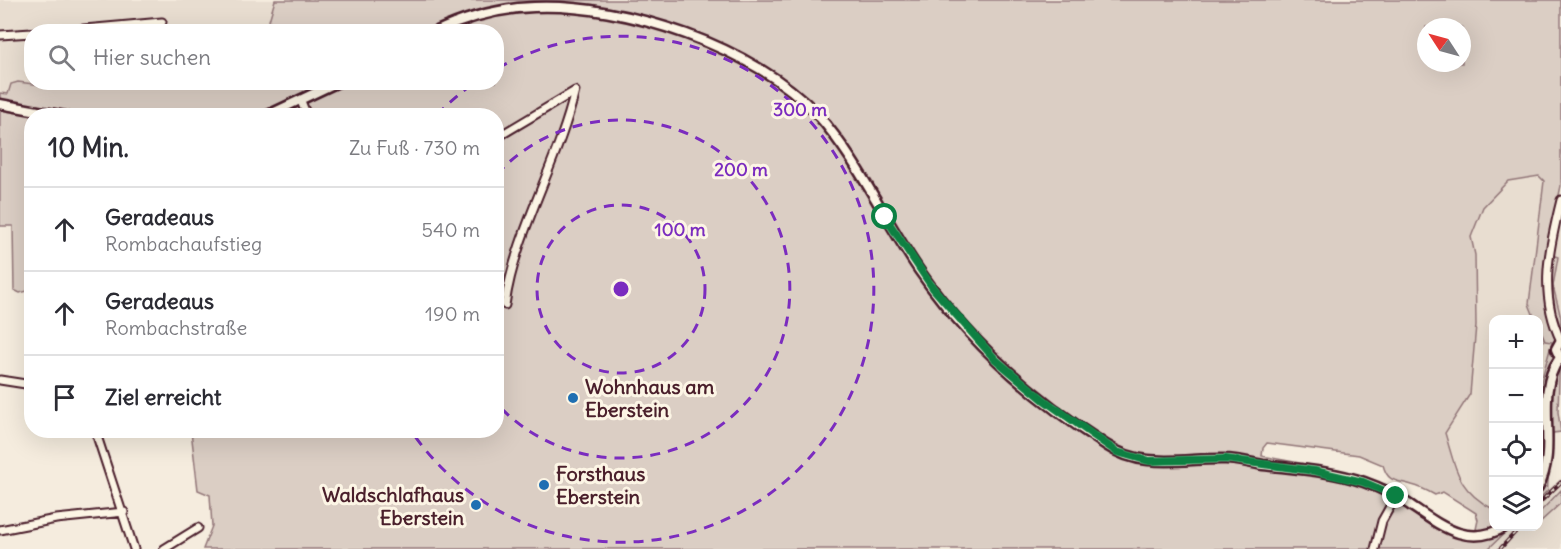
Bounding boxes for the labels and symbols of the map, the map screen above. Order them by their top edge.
north arrow [1417,18,1471,72]
text: 300 m [773,98,827,121]
text: 200 m [714,158,768,181]
route start [871,203,897,229]
text: 100 m [655,218,706,241]
centre of rings [611,279,631,299]
place label: Wohnhaus am Eberstein [585,374,715,422]
marker: Wohnhaus am Eberstein [566,391,580,405]
place label: Forsthaus Eberstein [556,461,645,509]
marker: Forsthaus Eberstein [537,478,551,492]
place label: Waldschlafhaus Eberstein [322,482,464,530]
route end [1382,482,1408,508]
marker: Waldschlafhaus Eberstein [469,498,483,512]

